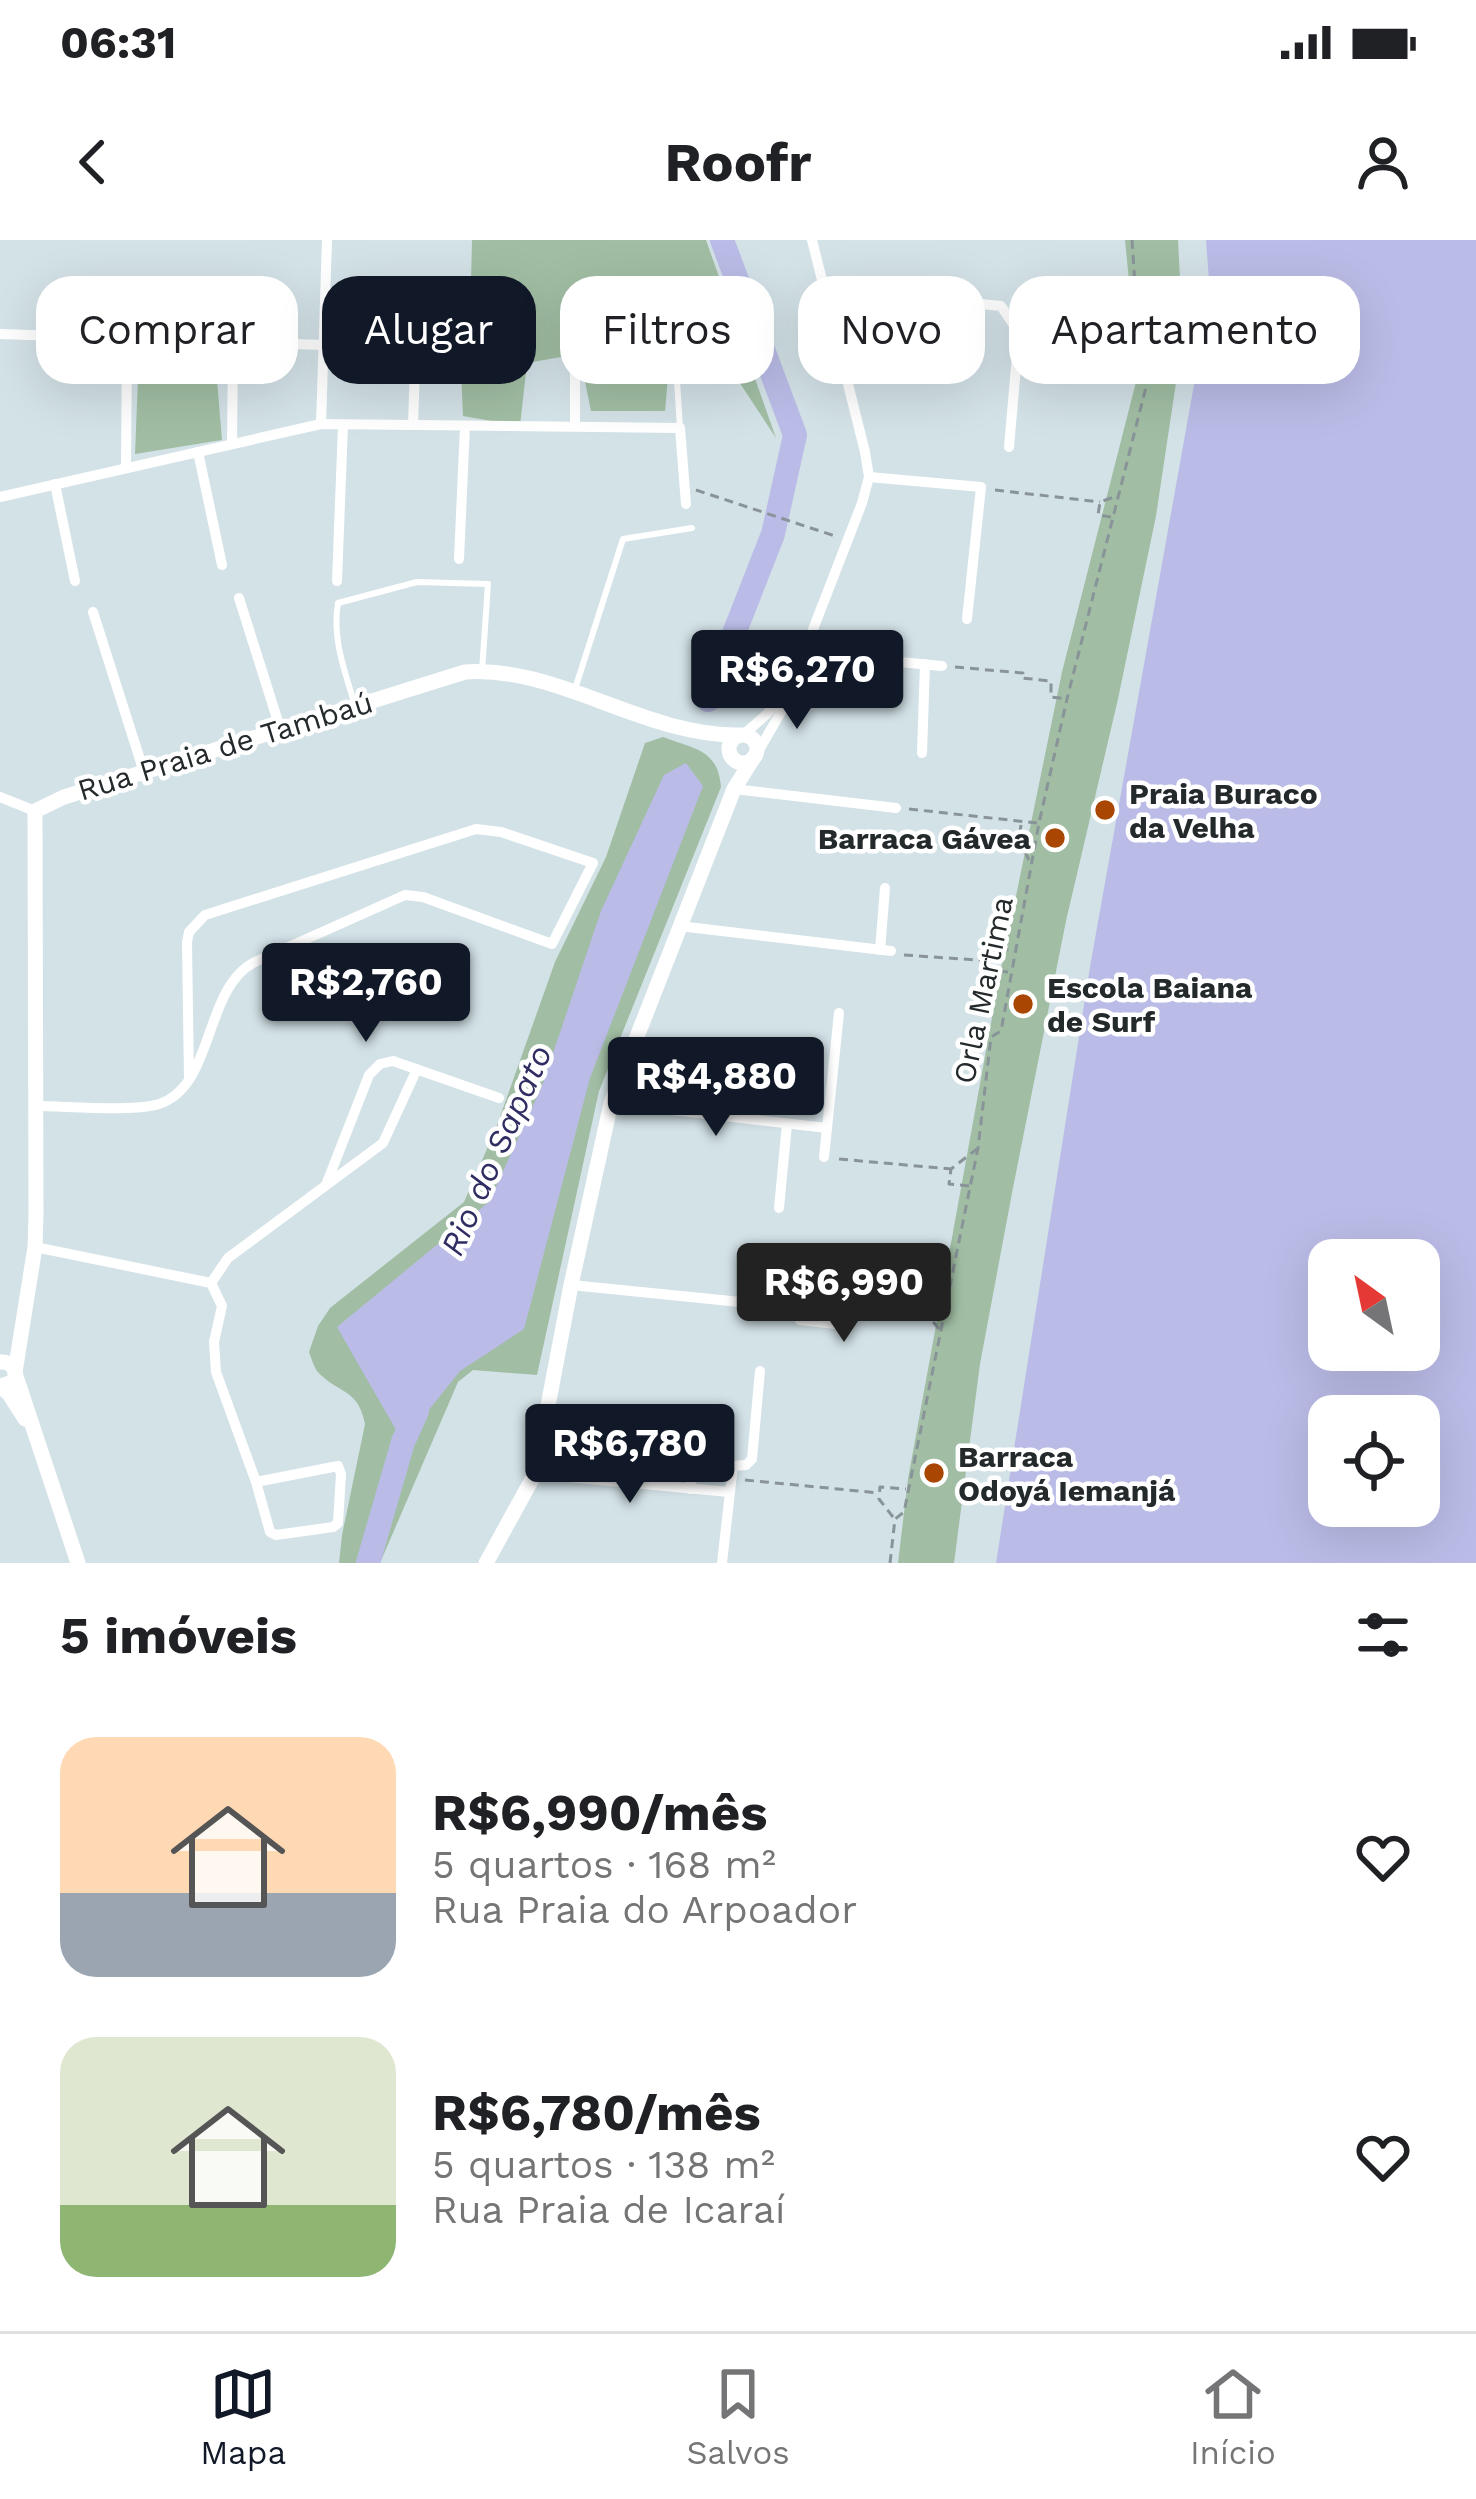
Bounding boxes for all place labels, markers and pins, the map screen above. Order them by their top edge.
pin: R$6,270 [686,630,908,732]
place label: Praia Buraco da Velha [1129,776,1318,845]
marker: Praia Buraco da Velha [1092,797,1118,823]
place label: Barraca Gávea [818,821,1032,856]
marker: Barraca Gávea [1042,825,1068,851]
pin: R$2,760 [255,943,477,1045]
place label: Escola Baiana de Surf [1047,970,1253,1039]
marker: Escola Baiana de Surf [1010,991,1036,1017]
pin: R$4,880 [605,1037,827,1139]
pin: R$6,990 [733,1243,955,1345]
pin: R$6,780 [519,1404,741,1506]
place label: Barraca Odoyá Iemanjá [958,1439,1176,1508]
marker: Barraca Odoyá Iemanjá [921,1460,947,1486]

